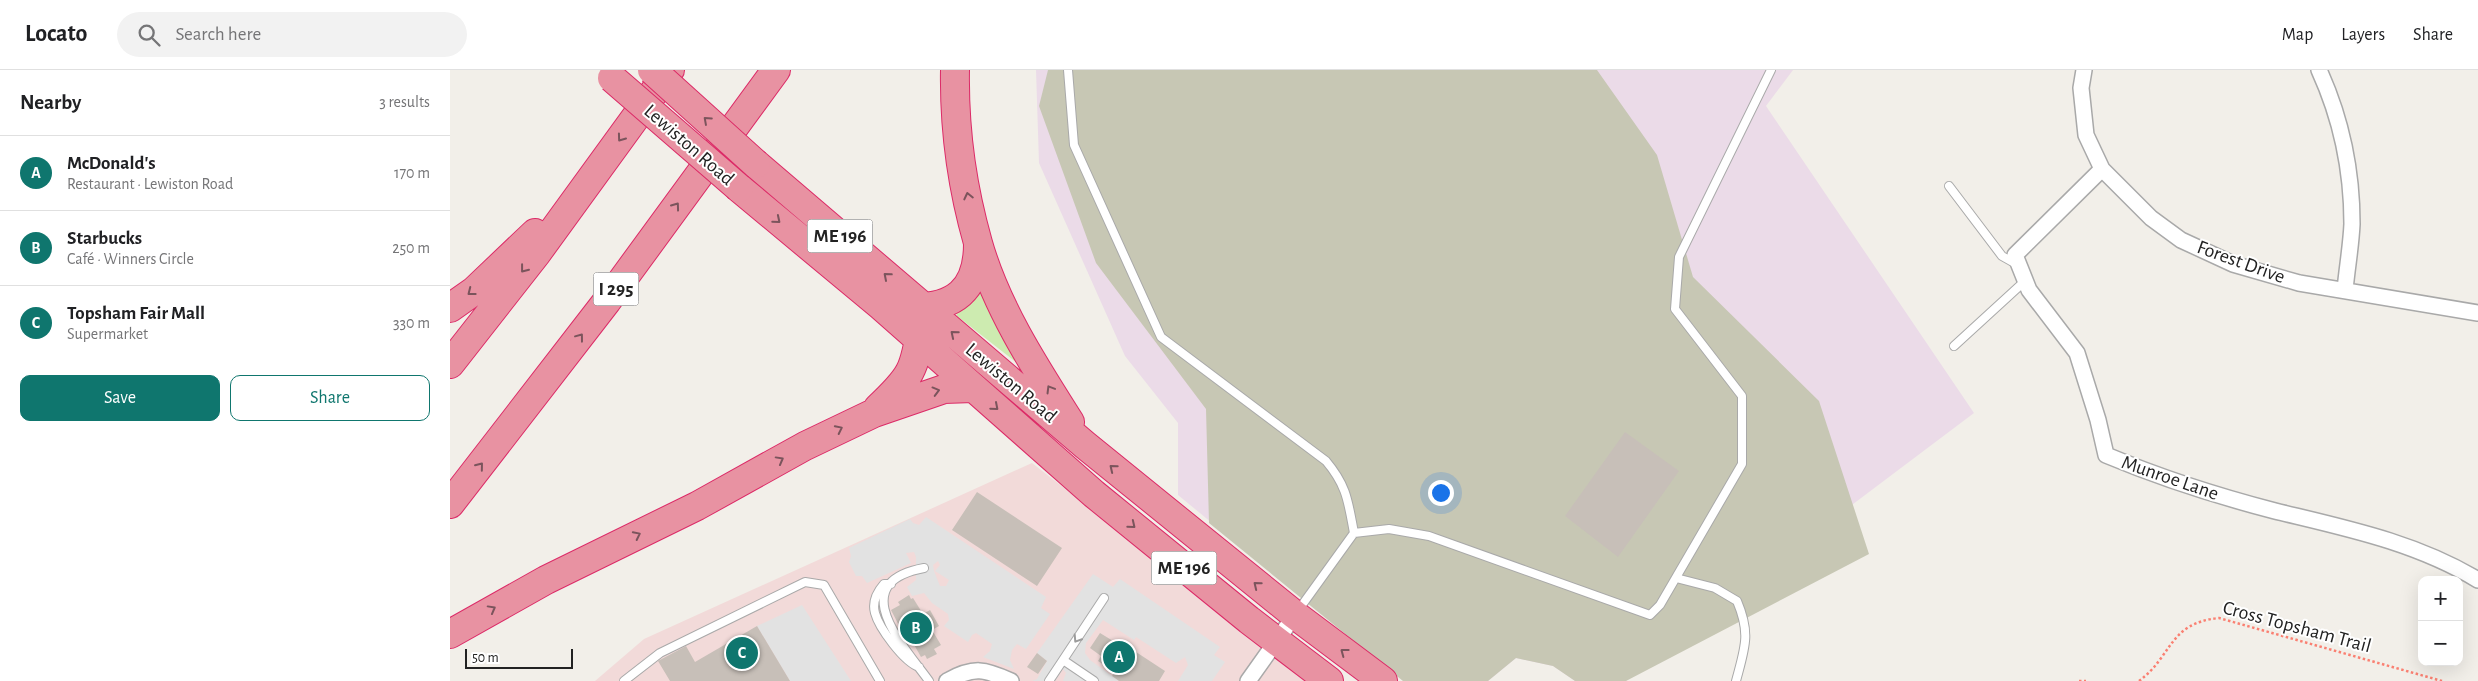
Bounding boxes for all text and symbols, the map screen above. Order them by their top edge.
search box [117,12,467,57]
icon: search [135,21,163,49]
text: Locato [25,22,87,46]
text: Search here [175,25,261,44]
text: Map [2282,26,2313,44]
text: Layers [2341,26,2385,44]
text: Share [2413,26,2453,44]
text: Nearby [20,92,81,113]
text: 3 results [379,94,430,110]
street label: Lewiston Road [640,101,738,189]
one-way arrow [703,116,712,125]
one-way arrow [618,132,627,142]
text: McDonald's [67,154,156,173]
text: A [31,165,41,181]
text: 170 m [394,165,430,181]
text: Restaurant · Lewiston Road [67,176,233,192]
one-way arrow [963,192,973,201]
one-way arrow [670,202,679,212]
one-way arrow [771,214,780,223]
road number: ME 196 [808,220,872,252]
text: Starbucks [67,229,142,248]
street label: Forest Drive [2194,237,2288,287]
text: B [31,240,41,256]
text: 250 m [392,240,430,256]
text: Café · Winners Circle [67,251,194,267]
one-way arrow [522,263,530,272]
road number: I 295 [594,272,638,305]
one-way arrow [883,273,892,282]
one-way arrow [468,287,477,296]
text: Topsham Fair Mall [67,304,205,323]
text: C [32,315,40,331]
text: 330 m [393,315,430,331]
text: Supermarket [67,326,148,342]
one-way arrow [950,330,959,339]
one-way arrow [574,334,582,343]
street label: Lewiston Road [962,339,1060,427]
button: Save [20,375,220,421]
button: Share [230,375,430,421]
one-way arrow [1046,385,1056,394]
one-way arrow [932,386,940,397]
one-way arrow [989,401,998,410]
one-way arrow [834,425,843,436]
street label: Munroe Lane [2119,452,2221,504]
one-way arrow [775,456,784,466]
one-way arrow [475,463,483,472]
one-way arrow [1110,465,1119,473]
your location [1428,480,1454,506]
one-way arrow [1126,519,1135,528]
one-way arrow [632,531,641,542]
road number: ME 196 [1152,552,1216,584]
map controls [2418,576,2463,666]
button: + [2418,576,2463,621]
one-way arrow [1254,582,1263,590]
street label: Cross Topsham Trail [2221,598,2373,656]
one-way arrow [487,606,496,616]
pin: B [900,609,932,647]
button: − [2418,621,2463,666]
one-way arrow [1074,633,1083,642]
pin: C [726,634,758,672]
pin: A [1103,638,1135,676]
scale bar [465,646,572,669]
one-way arrow [1341,649,1350,657]
text: 50 m [472,651,499,665]

